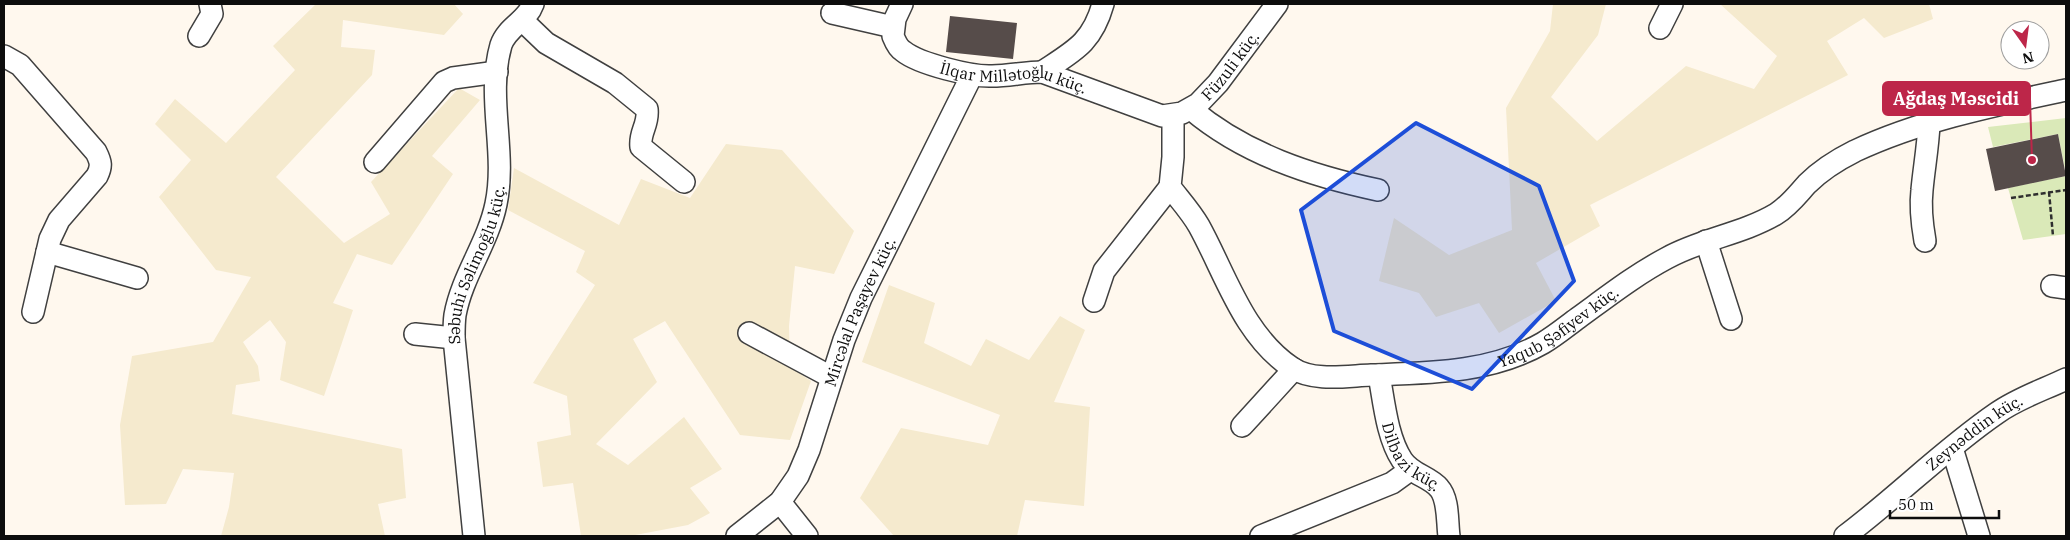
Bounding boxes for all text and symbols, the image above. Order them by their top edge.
north arrow [2000,20,2050,70]
street label: Füzuli küç. [1197,27,1263,105]
text: N [2021,48,2036,68]
street label: İlqar Millətoğlu küç. [938,58,1090,98]
callout: Ağdaş Məscidi [1883,82,2030,115]
text: Ağdaş Məscidi [1893,87,2019,110]
street label: Səbuhi Səlimoğlu küç. [444,184,509,345]
street label: Mircəlal Paşayev küç. [820,234,900,389]
street label: Yaqub Şəfiyev küç. [1495,282,1622,371]
street label: Zeynəddin küç. [1922,390,2026,475]
street label: Dilbazi küç. [1378,420,1447,495]
scale bar [1890,488,1999,520]
text: 50 m [1898,495,1934,514]

